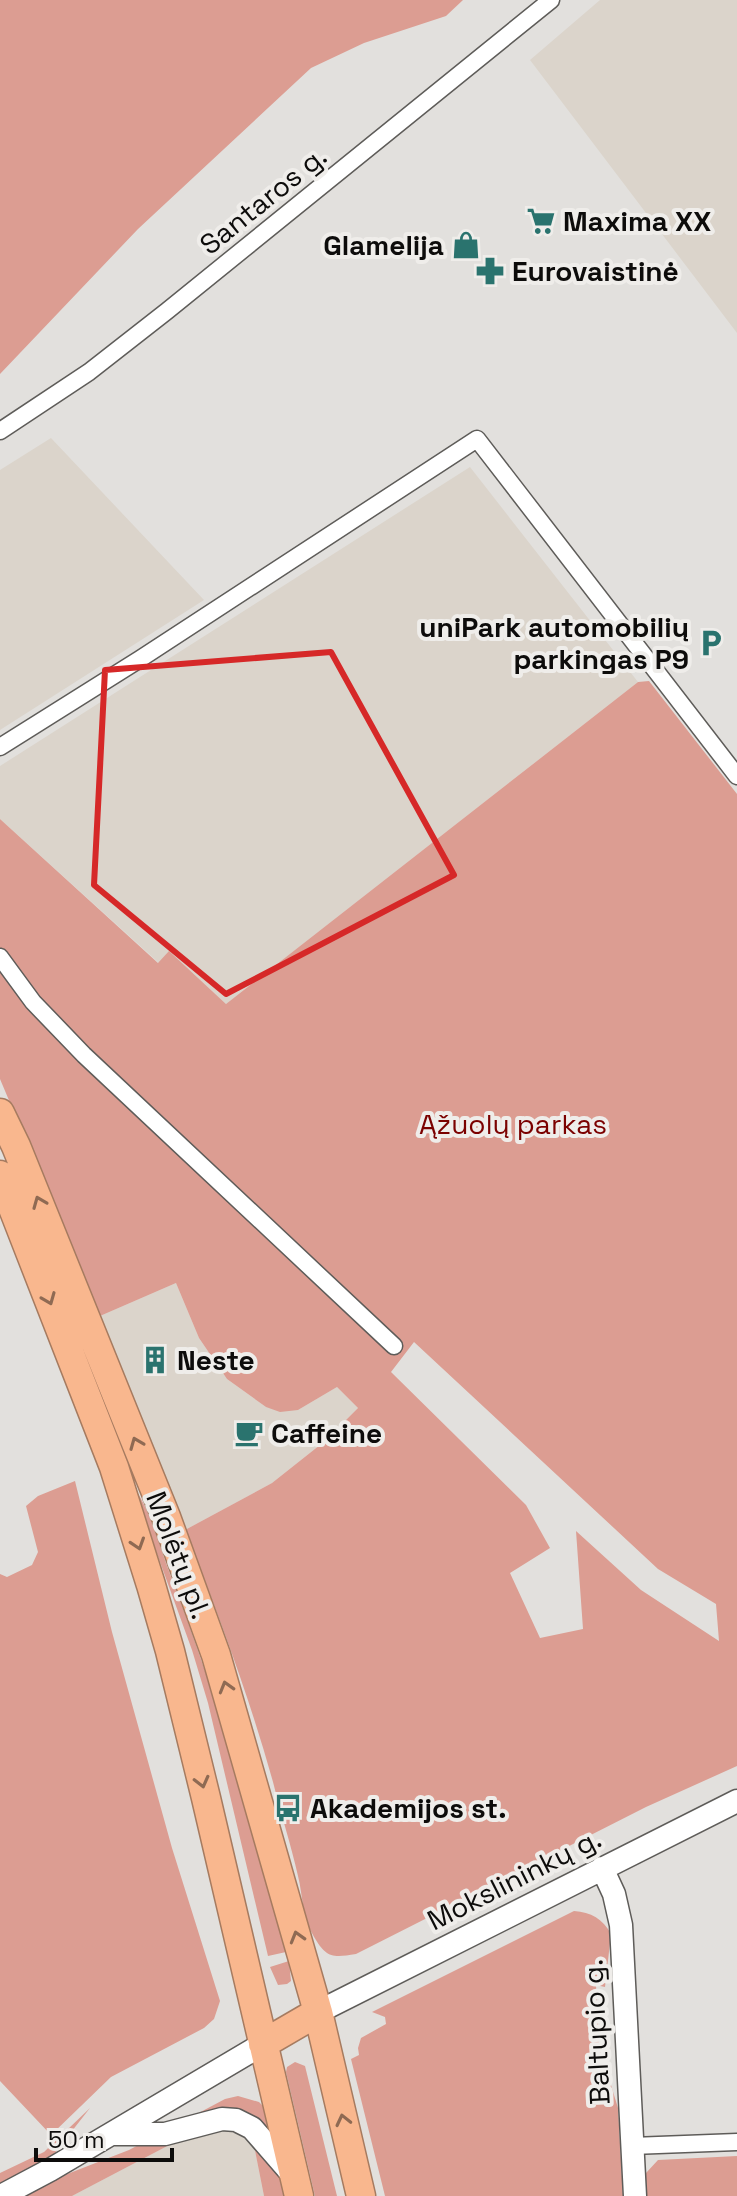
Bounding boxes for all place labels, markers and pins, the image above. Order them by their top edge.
place label: Maxima XX [563,203,711,239]
supermarket icon: Maxima XX [526,206,556,236]
place label: Glamelija [323,227,444,263]
shop icon: Glamelija [451,230,481,260]
place label: Eurovaistinė [512,253,679,289]
pharmacy icon: Eurovaistinė [475,256,505,286]
place label: uniPark automobilių parkingas P9 [419,609,689,677]
parking icon: uniPark automobilių parkingas P9 [696,628,726,658]
place label: Neste [177,1342,255,1378]
building icon: Neste [140,1345,170,1375]
place label: Caffeine [271,1415,382,1451]
cafe icon: Caffeine [234,1418,264,1448]
place label: Akademijos st. [310,1790,506,1826]
bus stop icon: Akademijos st. [273,1793,303,1823]

